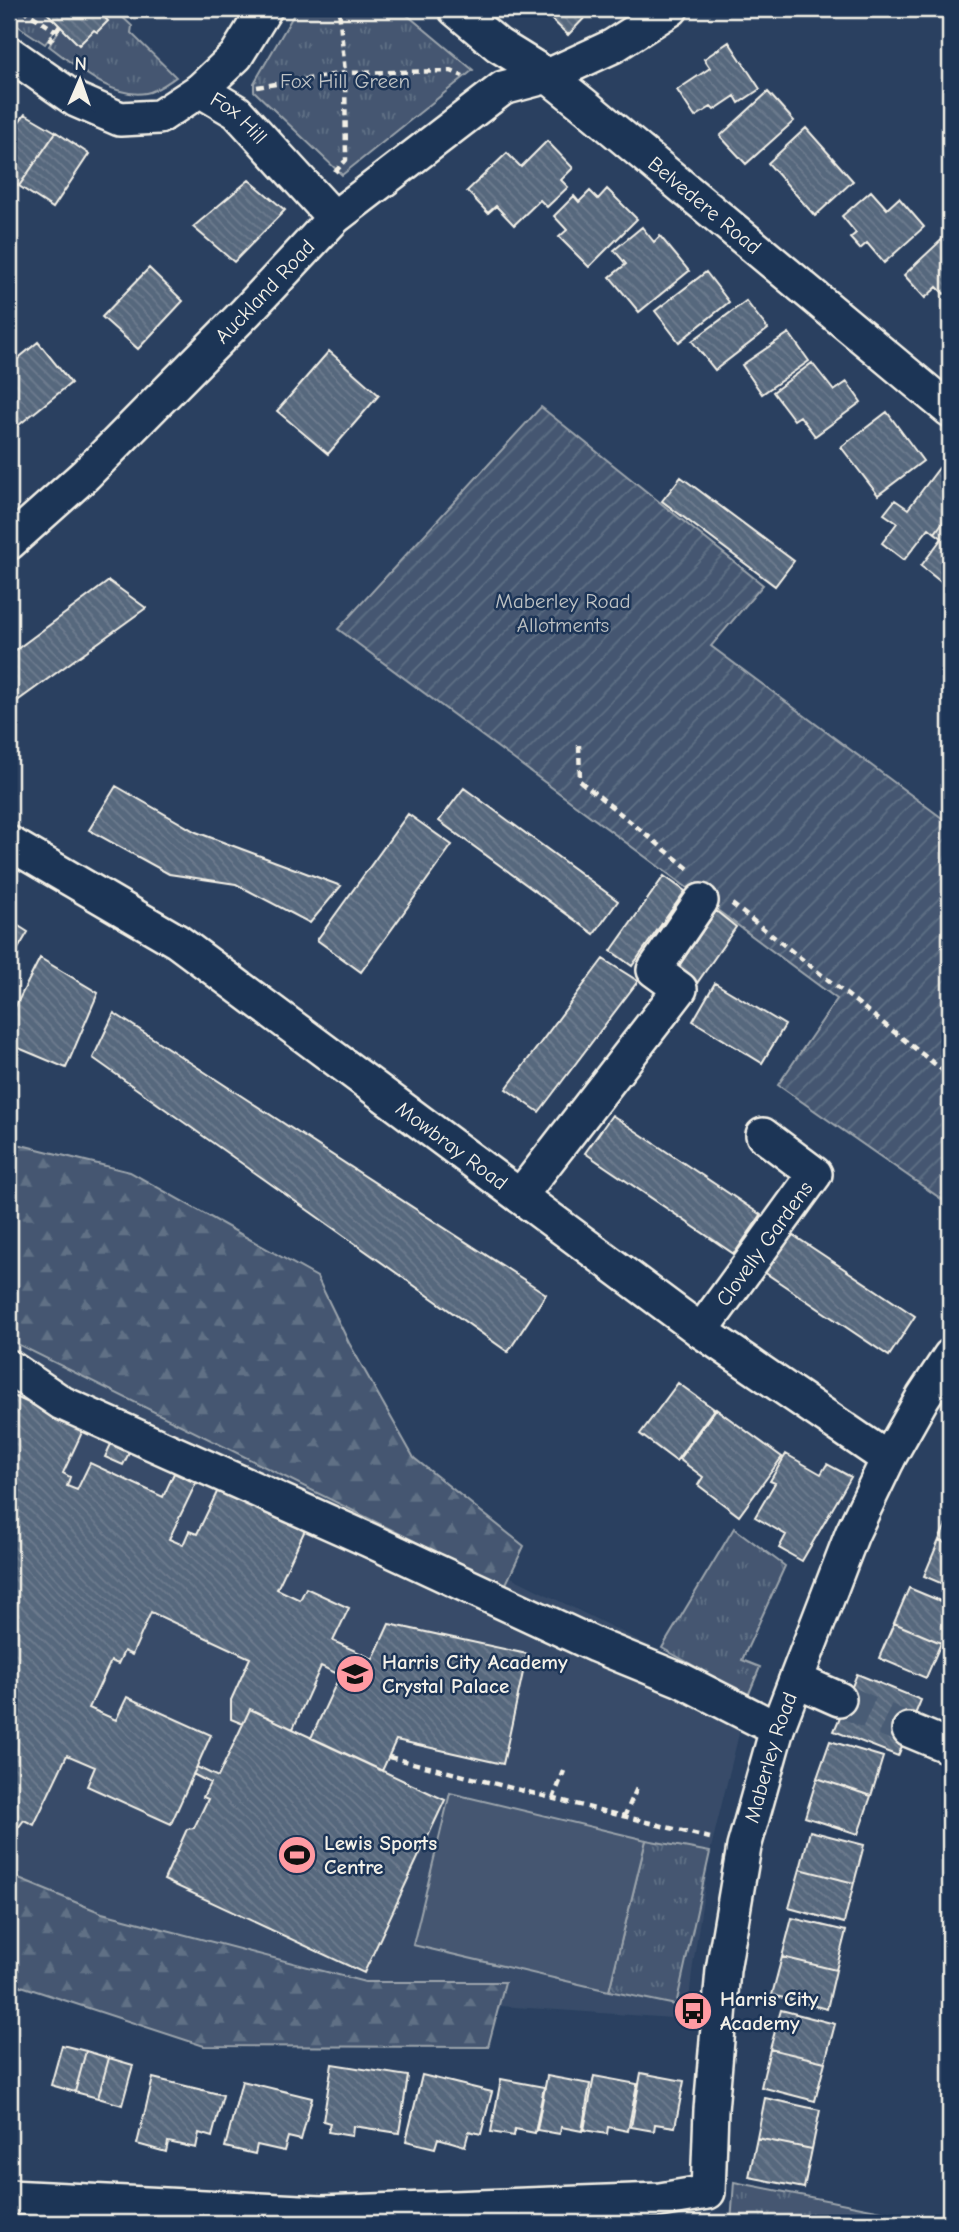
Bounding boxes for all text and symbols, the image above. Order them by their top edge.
north arrow [46,46,116,116]
text: N [74,53,87,75]
park label: Fox Hill Green [280,69,410,93]
street label: Fox Hill [206,87,272,149]
street label: Belvedere Road [643,151,766,259]
street label: Auckland Road [210,235,320,348]
park label: Maberley Road Allotments [495,589,631,637]
street label: Mowbray Road [391,1096,512,1195]
street label: Clovelly Gardens [711,1176,818,1311]
place label: Harris City Academy Crystal Palace [382,1650,568,1698]
school or university icon: Harris City Academy Crystal Palace [334,1653,376,1695]
street label: Maberley Road [739,1689,802,1826]
place label: Lewis Sports Centre [324,1831,437,1879]
sports icon: Lewis Sports Centre [276,1834,318,1876]
place label: Harris City Academy [720,1987,819,2035]
bus stop icon: Harris City Academy [672,1990,714,2032]

